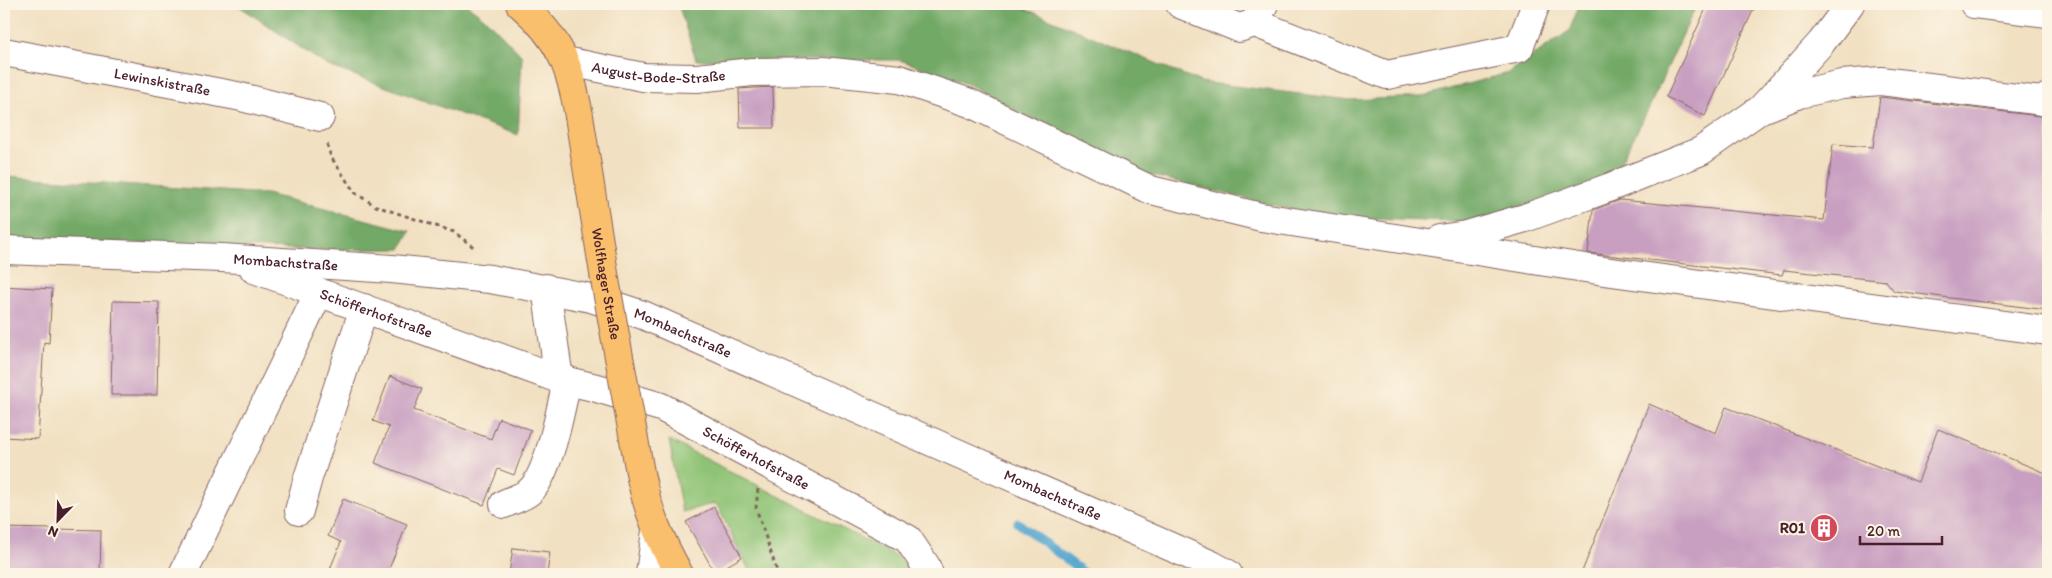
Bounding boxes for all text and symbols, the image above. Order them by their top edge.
street label: August-Bode-Straße [590,58,726,87]
street label: Lewinskistraße [113,64,212,100]
street label: Wolfhager Straße [588,226,625,341]
street label: Mombachstraße [233,250,339,274]
street label: Schöfferhofstraße [318,285,435,342]
street label: Mombachstraße [632,304,734,362]
street label: Schöfferhofstraße [700,422,813,494]
street label: Mombachstraße [1001,466,1104,524]
north arrow [32,496,82,546]
building icon: R01 [1809,513,1839,543]
scale bar [1860,513,1942,545]
place label: R01 [1780,519,1805,537]
text: N [45,522,61,541]
text: 20 m [1867,522,1901,540]

